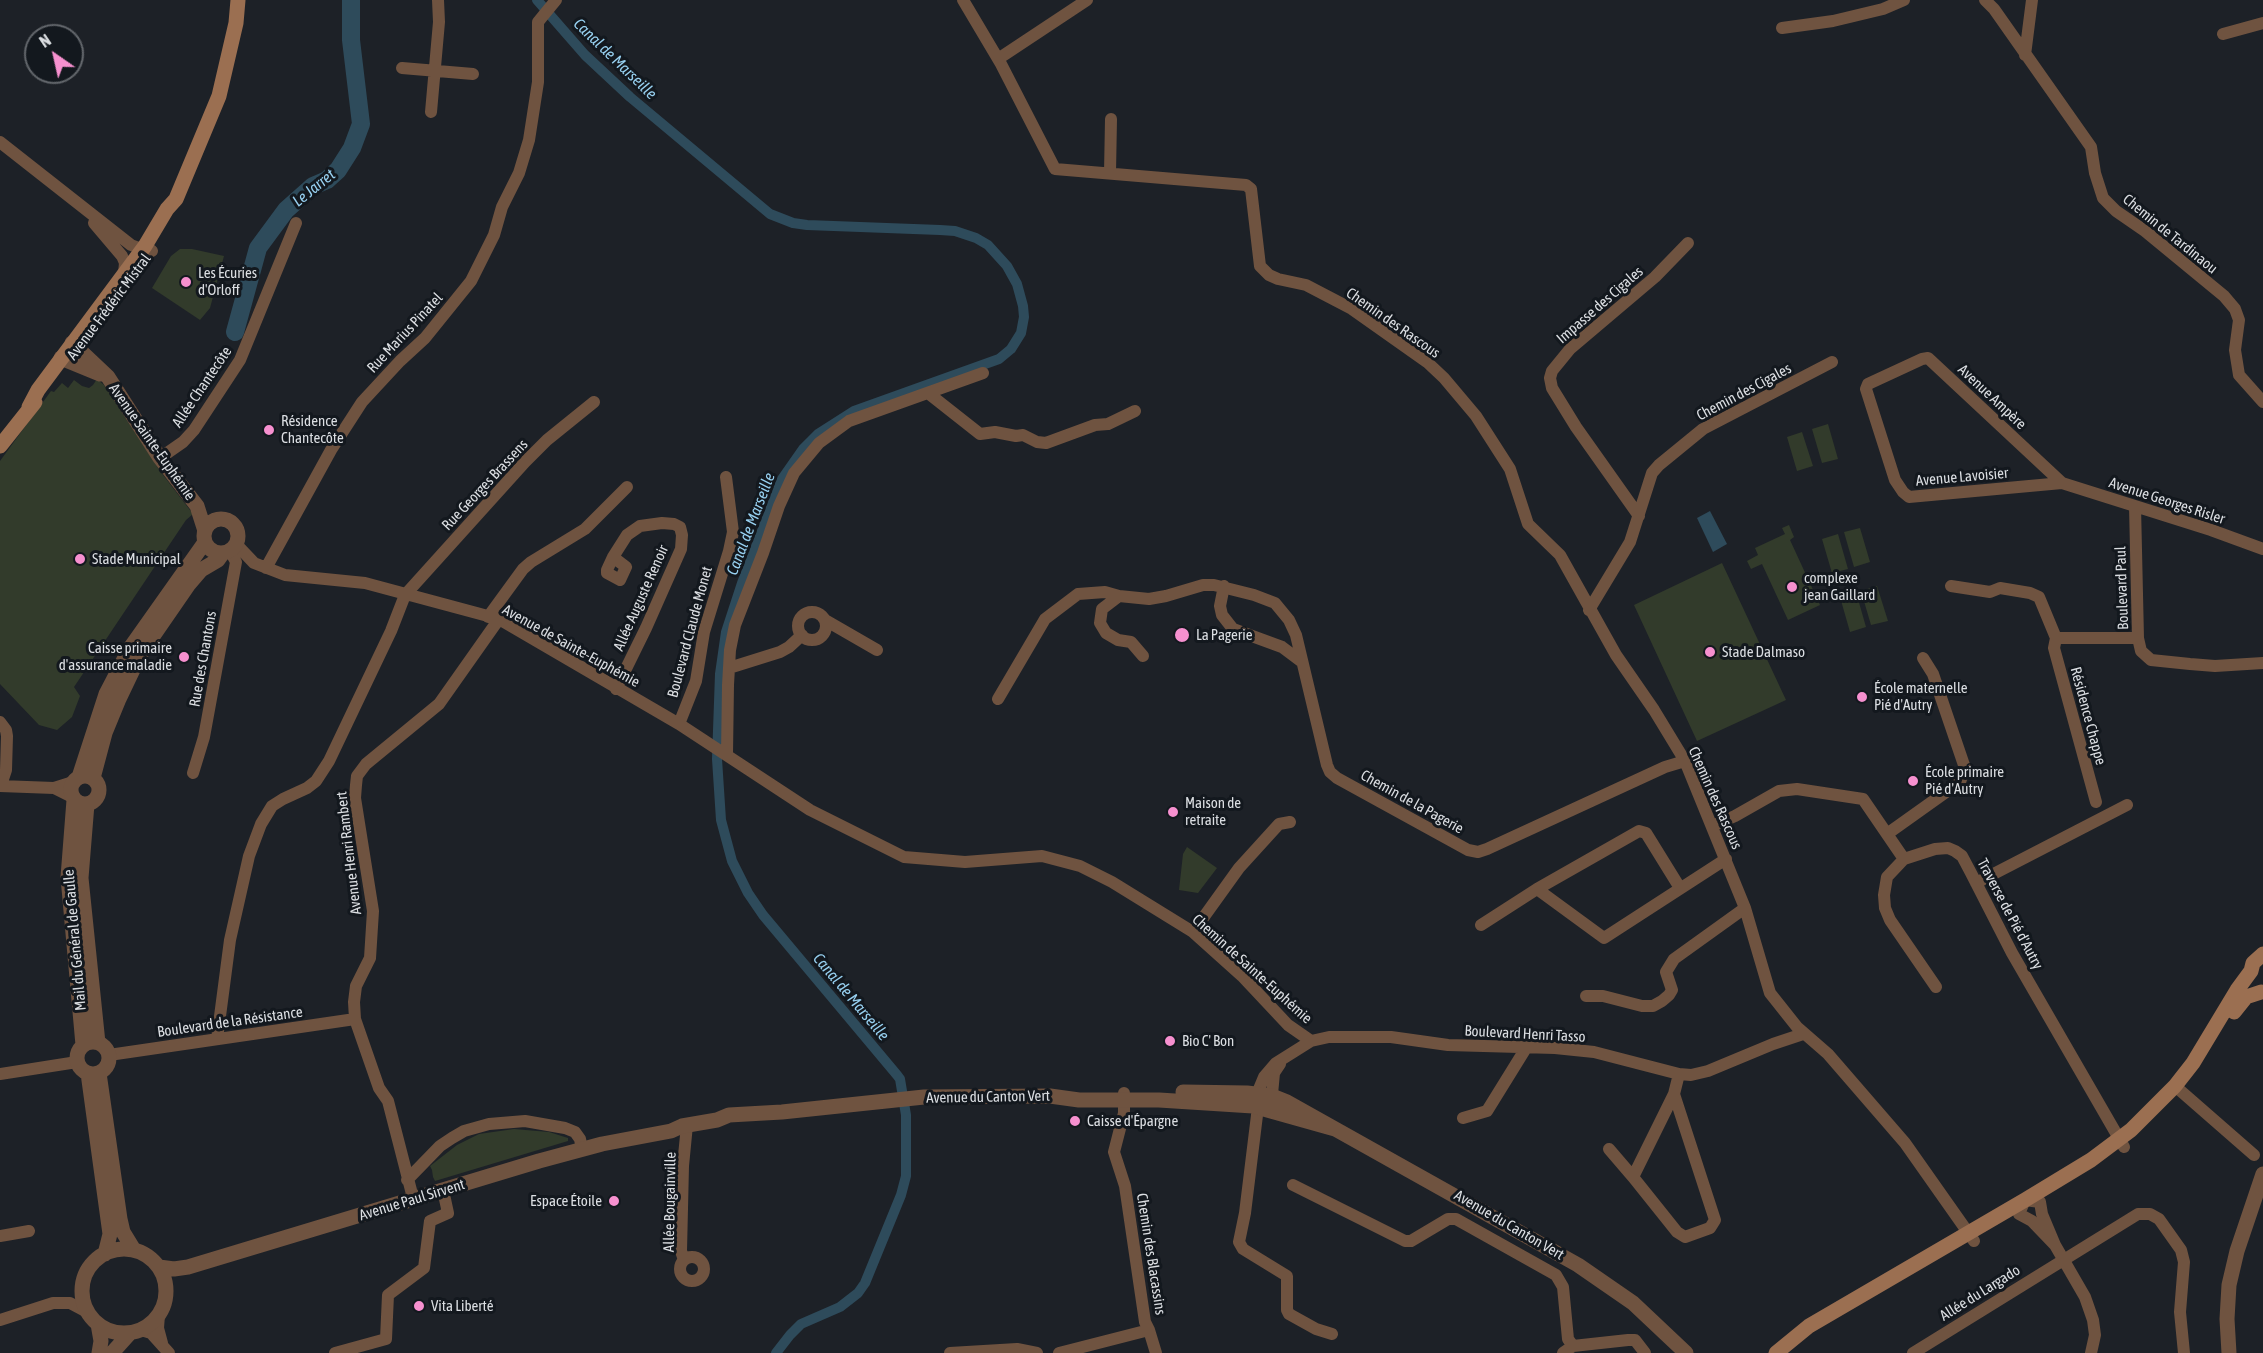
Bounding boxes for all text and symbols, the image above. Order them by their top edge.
water label: Canal de Marseille [569,14,661,104]
north arrow [24,24,84,84]
text: N [36,31,54,51]
water label: Le Jarret [289,165,339,211]
street label: Chemin de Tardinaou [2119,190,2221,278]
street label: Avenue Frédéric Mistral [63,250,155,364]
street label: Impasse des Cigales [1553,263,1647,347]
place label: Les Écuries d'Orloff [198,264,257,299]
marker: Les Écuries d'Orloff [179,275,193,289]
street label: Chemin des Rascous [1343,284,1443,362]
street label: Rue Marius Pinatel [363,289,447,377]
street label: Allée Chantecôte [168,343,236,431]
street label: Chemin des Cigales [1693,359,1795,425]
street label: Avenue Ampère [1954,361,2030,433]
street label: Avenue Sainte-Euphémie [105,380,199,504]
place label: Résidence Chantecôte [281,412,344,447]
marker: Résidence Chantecôte [262,423,276,437]
street label: Rue Georges Brassens [438,436,532,534]
street label: Avenue Lavoisier [1915,464,2009,490]
water label: Canal de Marseille [723,470,779,578]
street label: Avenue Georges Risler [2107,474,2227,528]
street label: Allée Auguste Renoir [610,542,672,654]
street label: Boulevard Paul [2112,546,2132,630]
place label: Stade Municipal [92,550,181,568]
marker: Stade Municipal [73,552,87,566]
street label: Boulevard Claude Monet [664,565,716,699]
place label: complexe jean Gaillard [1804,569,1875,604]
marker: complexe jean Gaillard [1785,580,1799,594]
street label: Avenue de Sainte-Euphémie [499,601,643,691]
street label: Rue des Chantons [186,610,220,708]
marker: La Pagerie [1173,626,1191,644]
place label: La Pagerie [1196,626,1253,644]
place label: Caisse primaire d'assurance maladie [59,639,172,674]
place label: Stade Dalmaso [1722,643,1805,661]
marker: Stade Dalmaso [1703,645,1717,659]
marker: Caisse primaire d'assurance maladie [177,650,191,664]
street label: Résidence Chappe [2066,665,2110,767]
place label: École maternelle Pié d'Autry [1874,679,1968,714]
marker: École maternelle Pié d'Autry [1855,690,1869,704]
street label: Chemin des Rascous [1684,744,1746,852]
place label: École primaire Pié d'Autry [1925,763,2004,798]
street label: Chemin de la Pagerie [1357,766,1467,838]
marker: École primaire Pié d'Autry [1906,774,1920,788]
street label: Avenue Henri Rambert [333,790,365,916]
place label: Maison de retraite [1185,794,1241,829]
marker: Maison de retraite [1166,805,1180,819]
street label: Traverse de Pié d'Autry [1973,856,2047,972]
street label: Mail du Général de Gaulle [60,869,90,1011]
street label: Chemin de Sainte-Euphémie [1188,910,1316,1028]
water label: Canal de Marseille [809,949,893,1045]
street label: Boulevard de la Résistance [156,1003,304,1041]
street label: Boulevard Henri Tasso [1464,1022,1586,1046]
place label: Bio C' Bon [1182,1032,1234,1050]
marker: Bio C' Bon [1163,1034,1177,1048]
street label: Avenue du Canton Vert [926,1087,1050,1107]
place label: Caisse d'Épargne [1087,1112,1178,1130]
marker: Caisse d'Épargne [1068,1114,1082,1128]
street label: Allée Bougainville [660,1152,680,1252]
street label: Avenue Paul Sirvent [357,1175,467,1225]
street label: Avenue du Canton Vert [1451,1186,1567,1264]
place label: Espace Étoile [530,1192,602,1210]
street label: Chemin des Blacassins [1132,1192,1170,1316]
marker: Espace Étoile [607,1194,621,1208]
street label: Allée du Largado [1937,1261,2023,1325]
place label: Vita Liberté [431,1297,494,1315]
marker: Vita Liberté [412,1299,426,1313]

